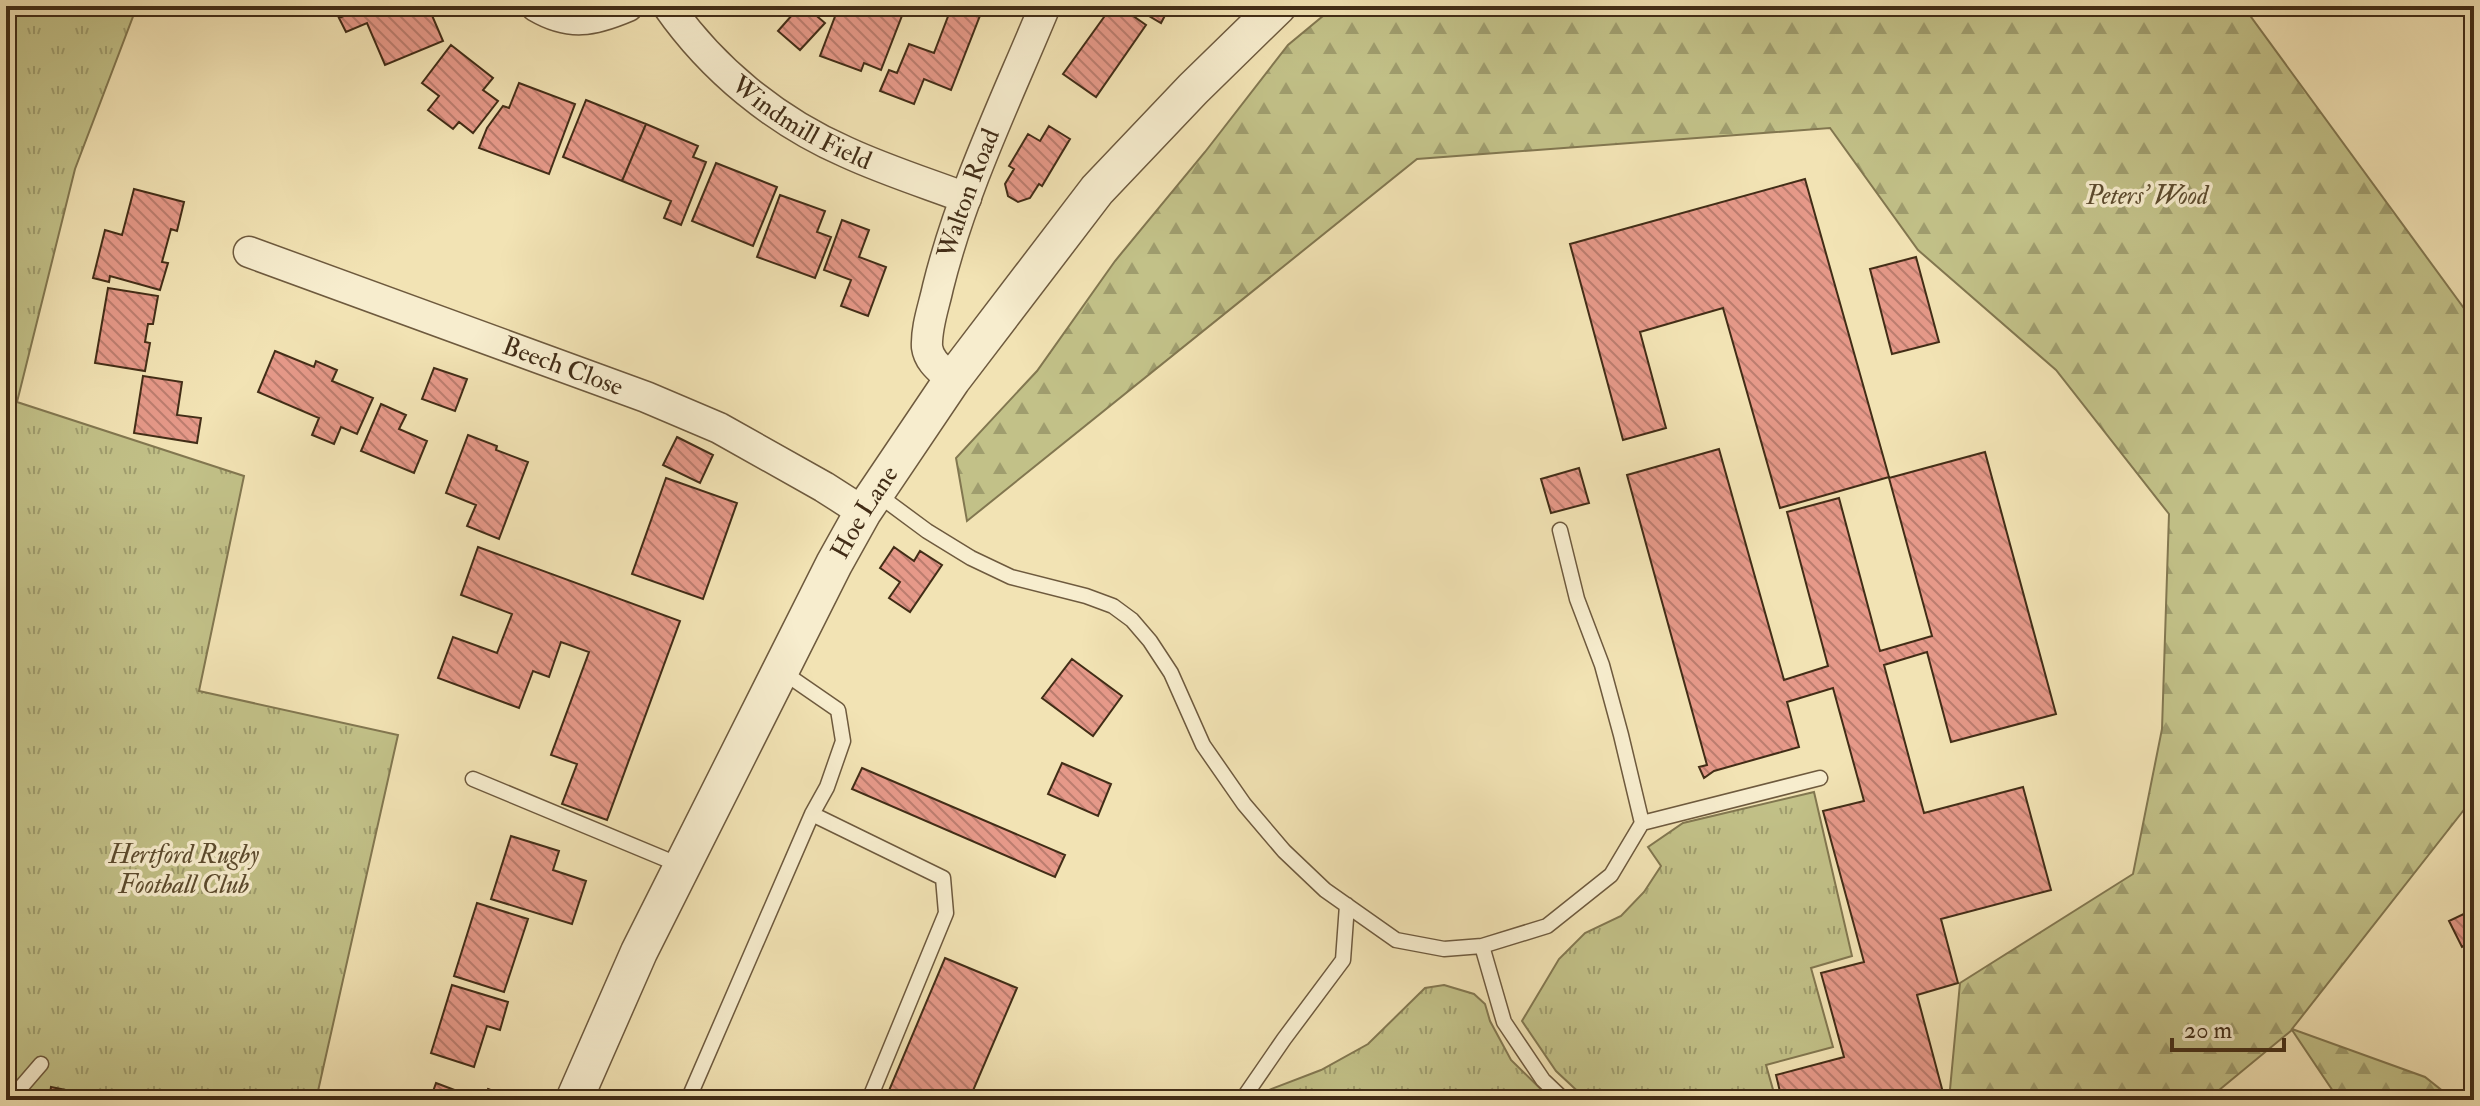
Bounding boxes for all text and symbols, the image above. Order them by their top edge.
street label: Windmill Field [724,68,876,177]
street label: Walton Road [930,124,1007,263]
park label: Peters' Wood [2085,180,2210,212]
street label: Beech Close [498,330,628,403]
street label: Hoe Lane [824,459,906,565]
park label: Hertford Rugby Football Club [108,839,259,901]
scale bar [2172,1002,2284,1052]
text: 20 m [2184,1015,2233,1046]

